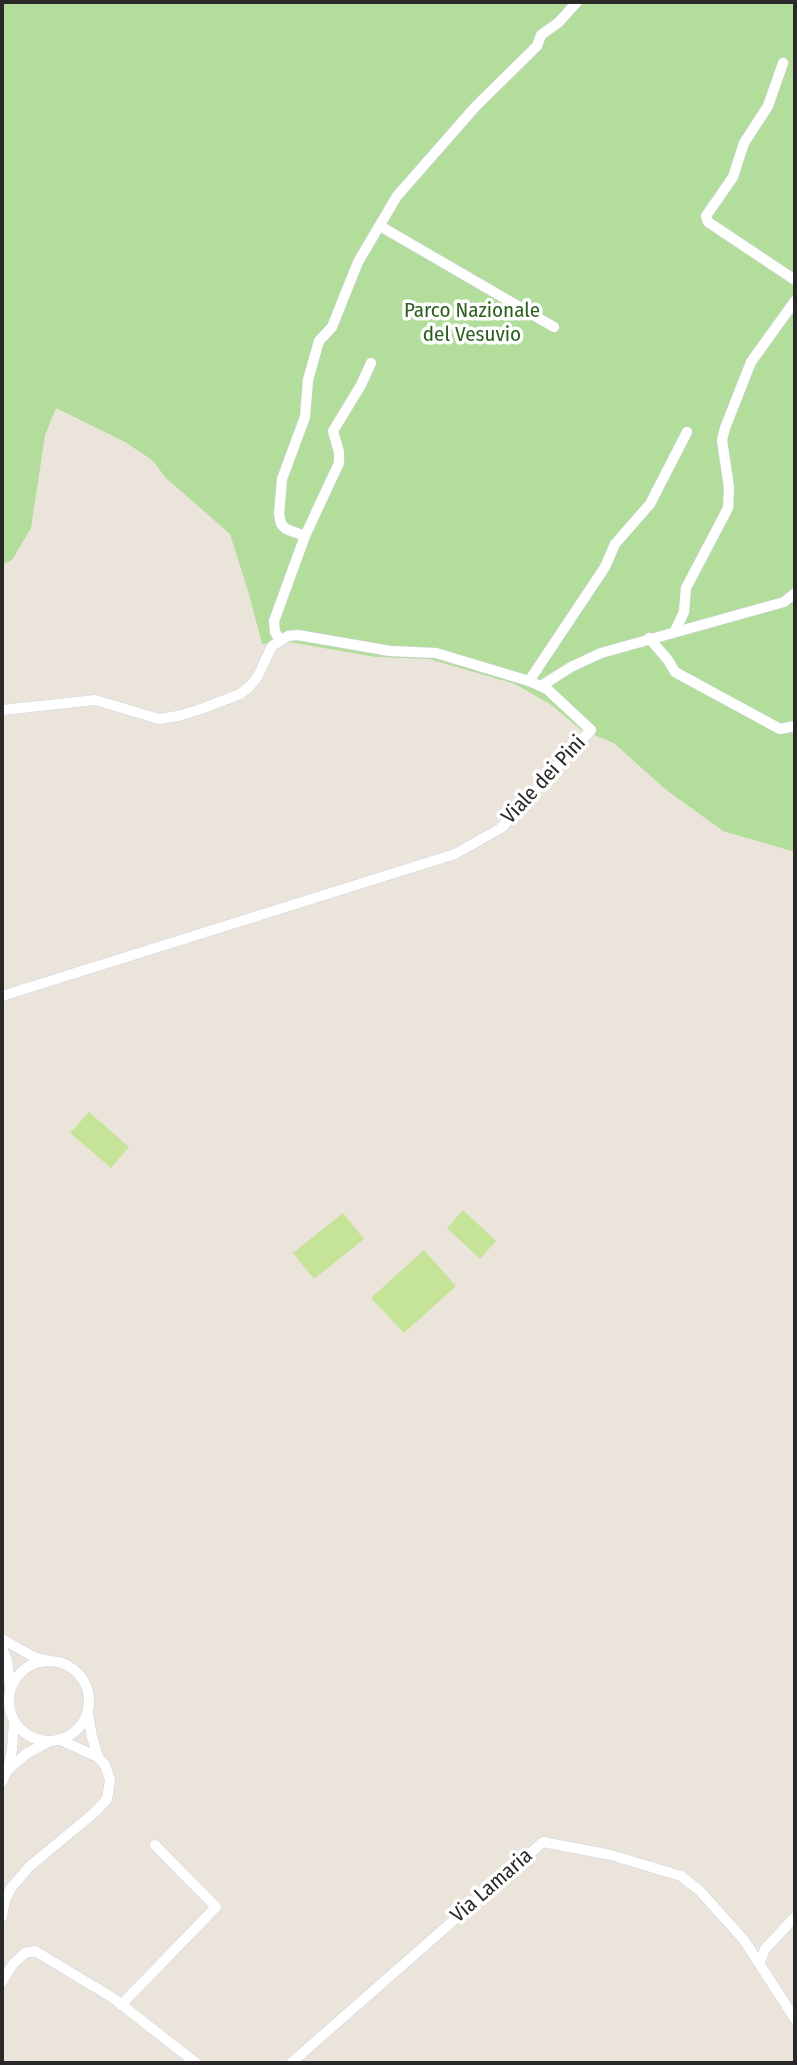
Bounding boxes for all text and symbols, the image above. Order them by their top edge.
park label: Parco Nazionale del Vesuvio [404,298,540,348]
street label: Viale dei Pini [497,731,591,829]
street label: Via Lamaria [446,1844,538,1928]

